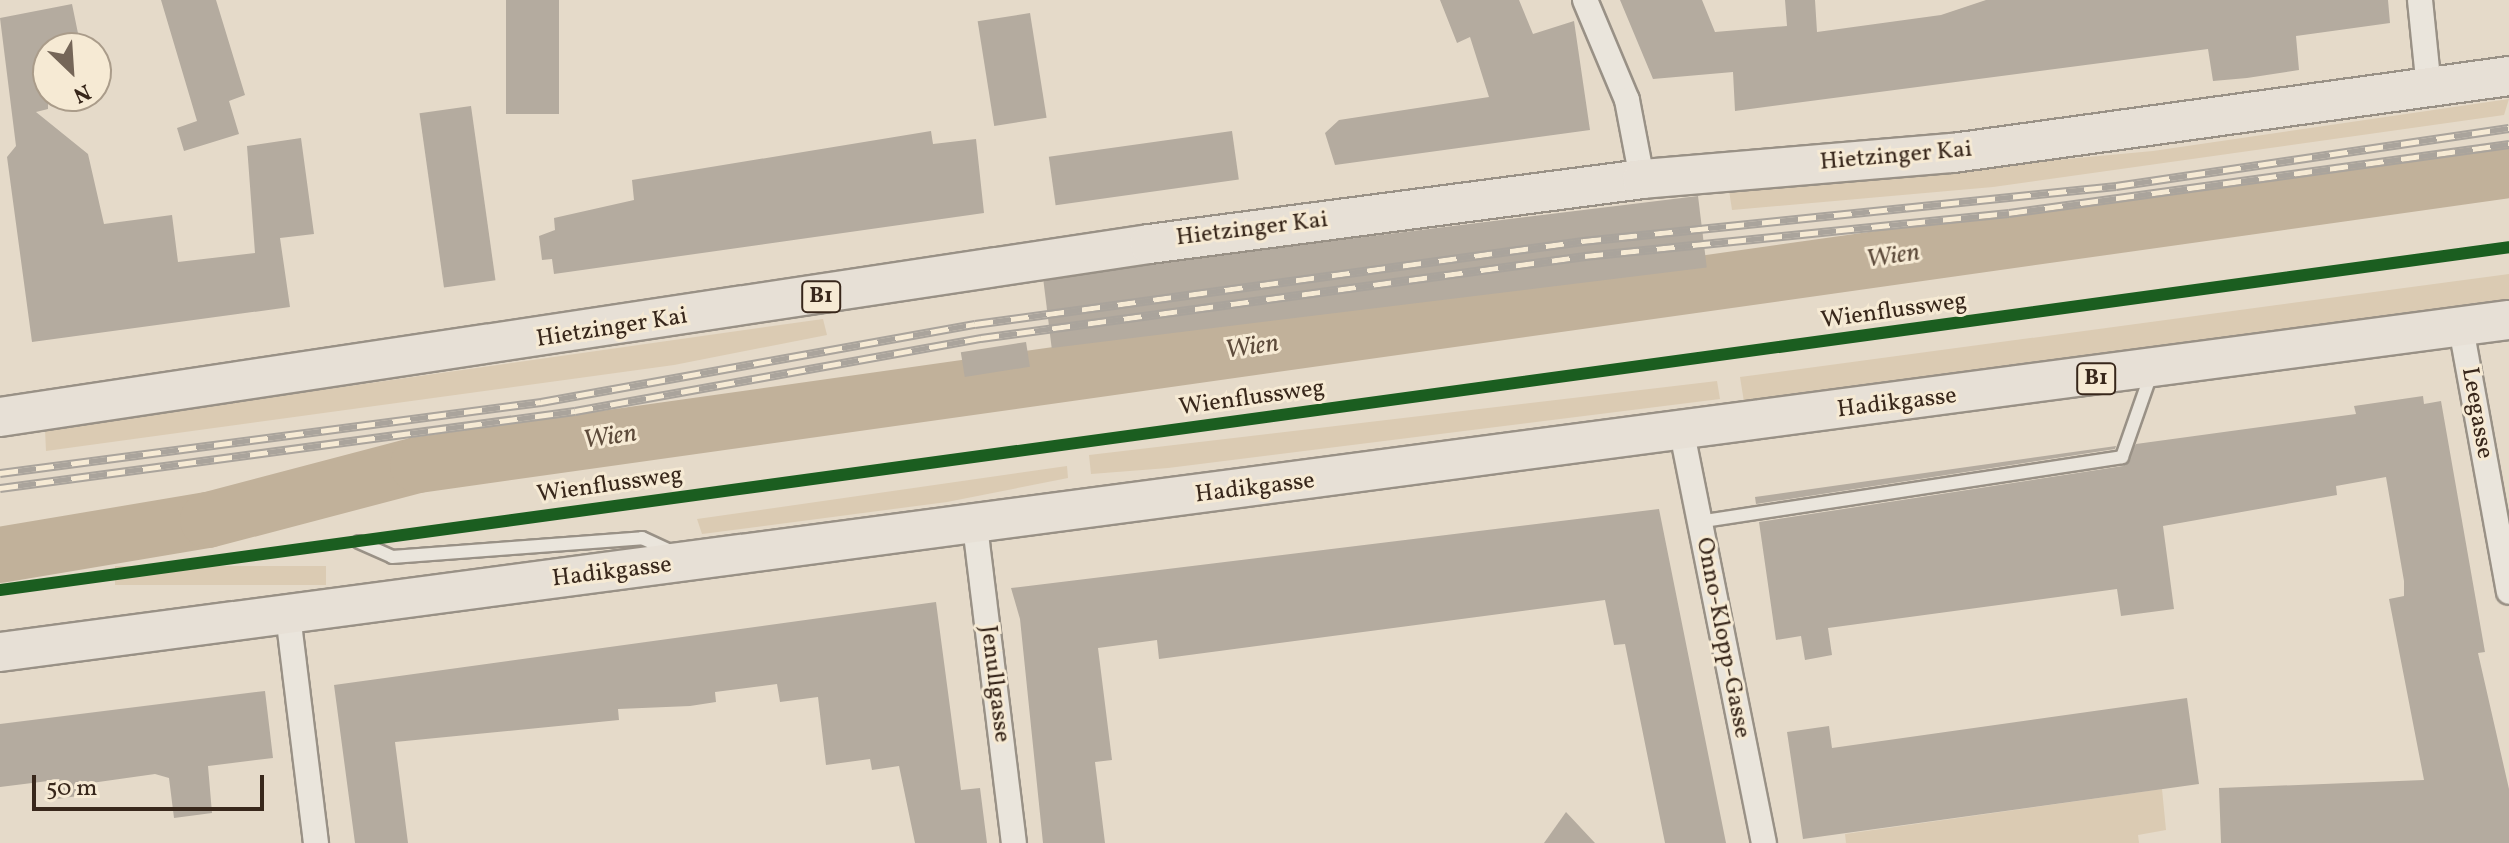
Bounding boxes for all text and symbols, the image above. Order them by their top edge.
north arrow [32,32,112,112]
text: N [68,75,95,110]
street label: Hietzinger Kai [1819,136,1973,178]
street label: Hietzinger Kai [1175,206,1329,254]
water label: Wien [1864,238,1922,276]
road number: B1 [801,279,841,315]
street label: Wienflussweg [1819,288,1969,336]
street label: Hietzinger Kai [534,303,690,355]
water label: Wien [1223,329,1281,367]
road number: B1 [2076,361,2116,397]
street label: Leegasse [2454,365,2498,461]
street label: Wienflussweg [1177,375,1327,423]
street label: Hadikgasse [1836,382,1958,426]
water label: Wien [581,419,639,457]
street label: Wienflussweg [535,462,685,510]
street label: Hadikgasse [1194,467,1316,511]
street label: Onno-Klopp-Gasse [1688,535,1756,741]
street label: Hadikgasse [551,551,673,595]
street label: Jenullgasse [973,624,1015,744]
scale bar [36,759,268,809]
text: 50 m [46,772,98,806]

